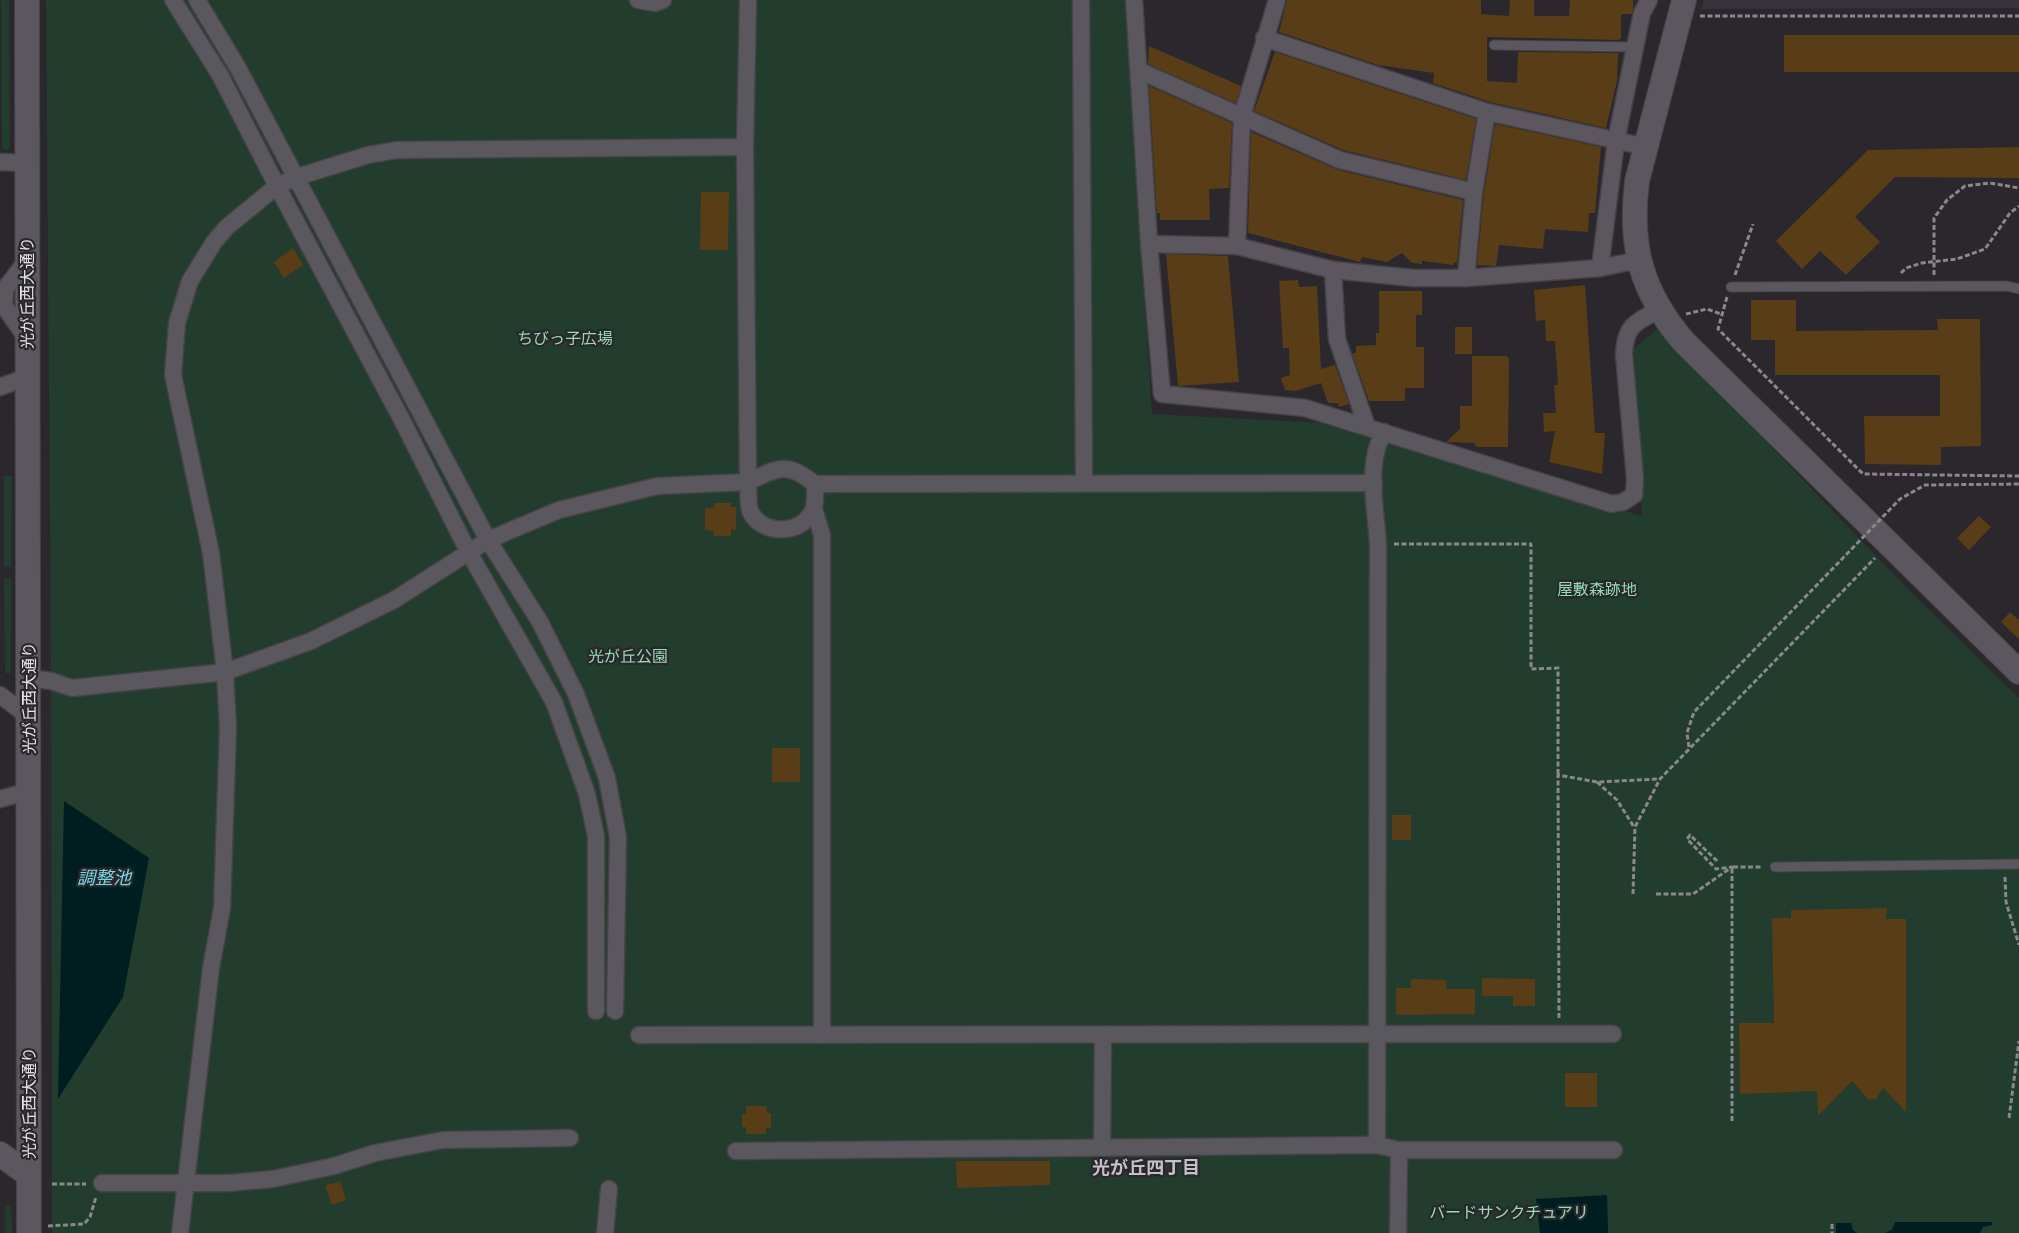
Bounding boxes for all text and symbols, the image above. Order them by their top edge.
street label: 光が丘西大通り [18,237,37,349]
park label: ちびっ子広場 [517,329,613,348]
park label: 屋敷森跡地 [1557,580,1637,599]
street label: 光が丘西大通り [20,642,39,754]
park label: 光が丘公園 [588,647,668,666]
water label: 調整池 [77,867,133,889]
street label: 光が丘西大通り [20,1047,39,1159]
district label: 光が丘四丁目 [1092,1157,1200,1179]
park label: バードサンクチュアリ [1429,1203,1589,1222]

